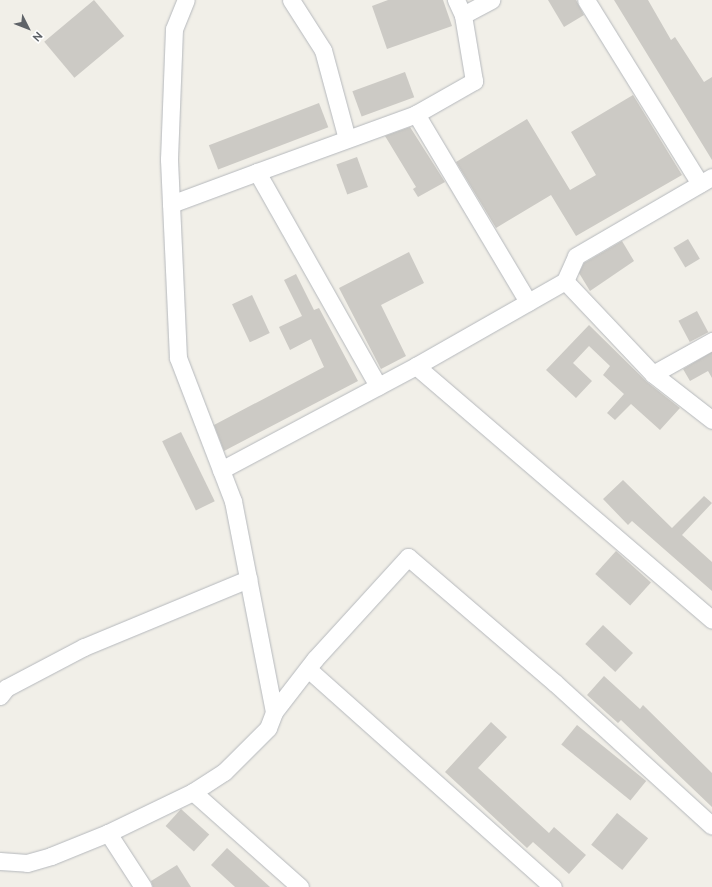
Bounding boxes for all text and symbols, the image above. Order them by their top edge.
north arrow [8,8,48,48]
text: N [30,29,45,44]

